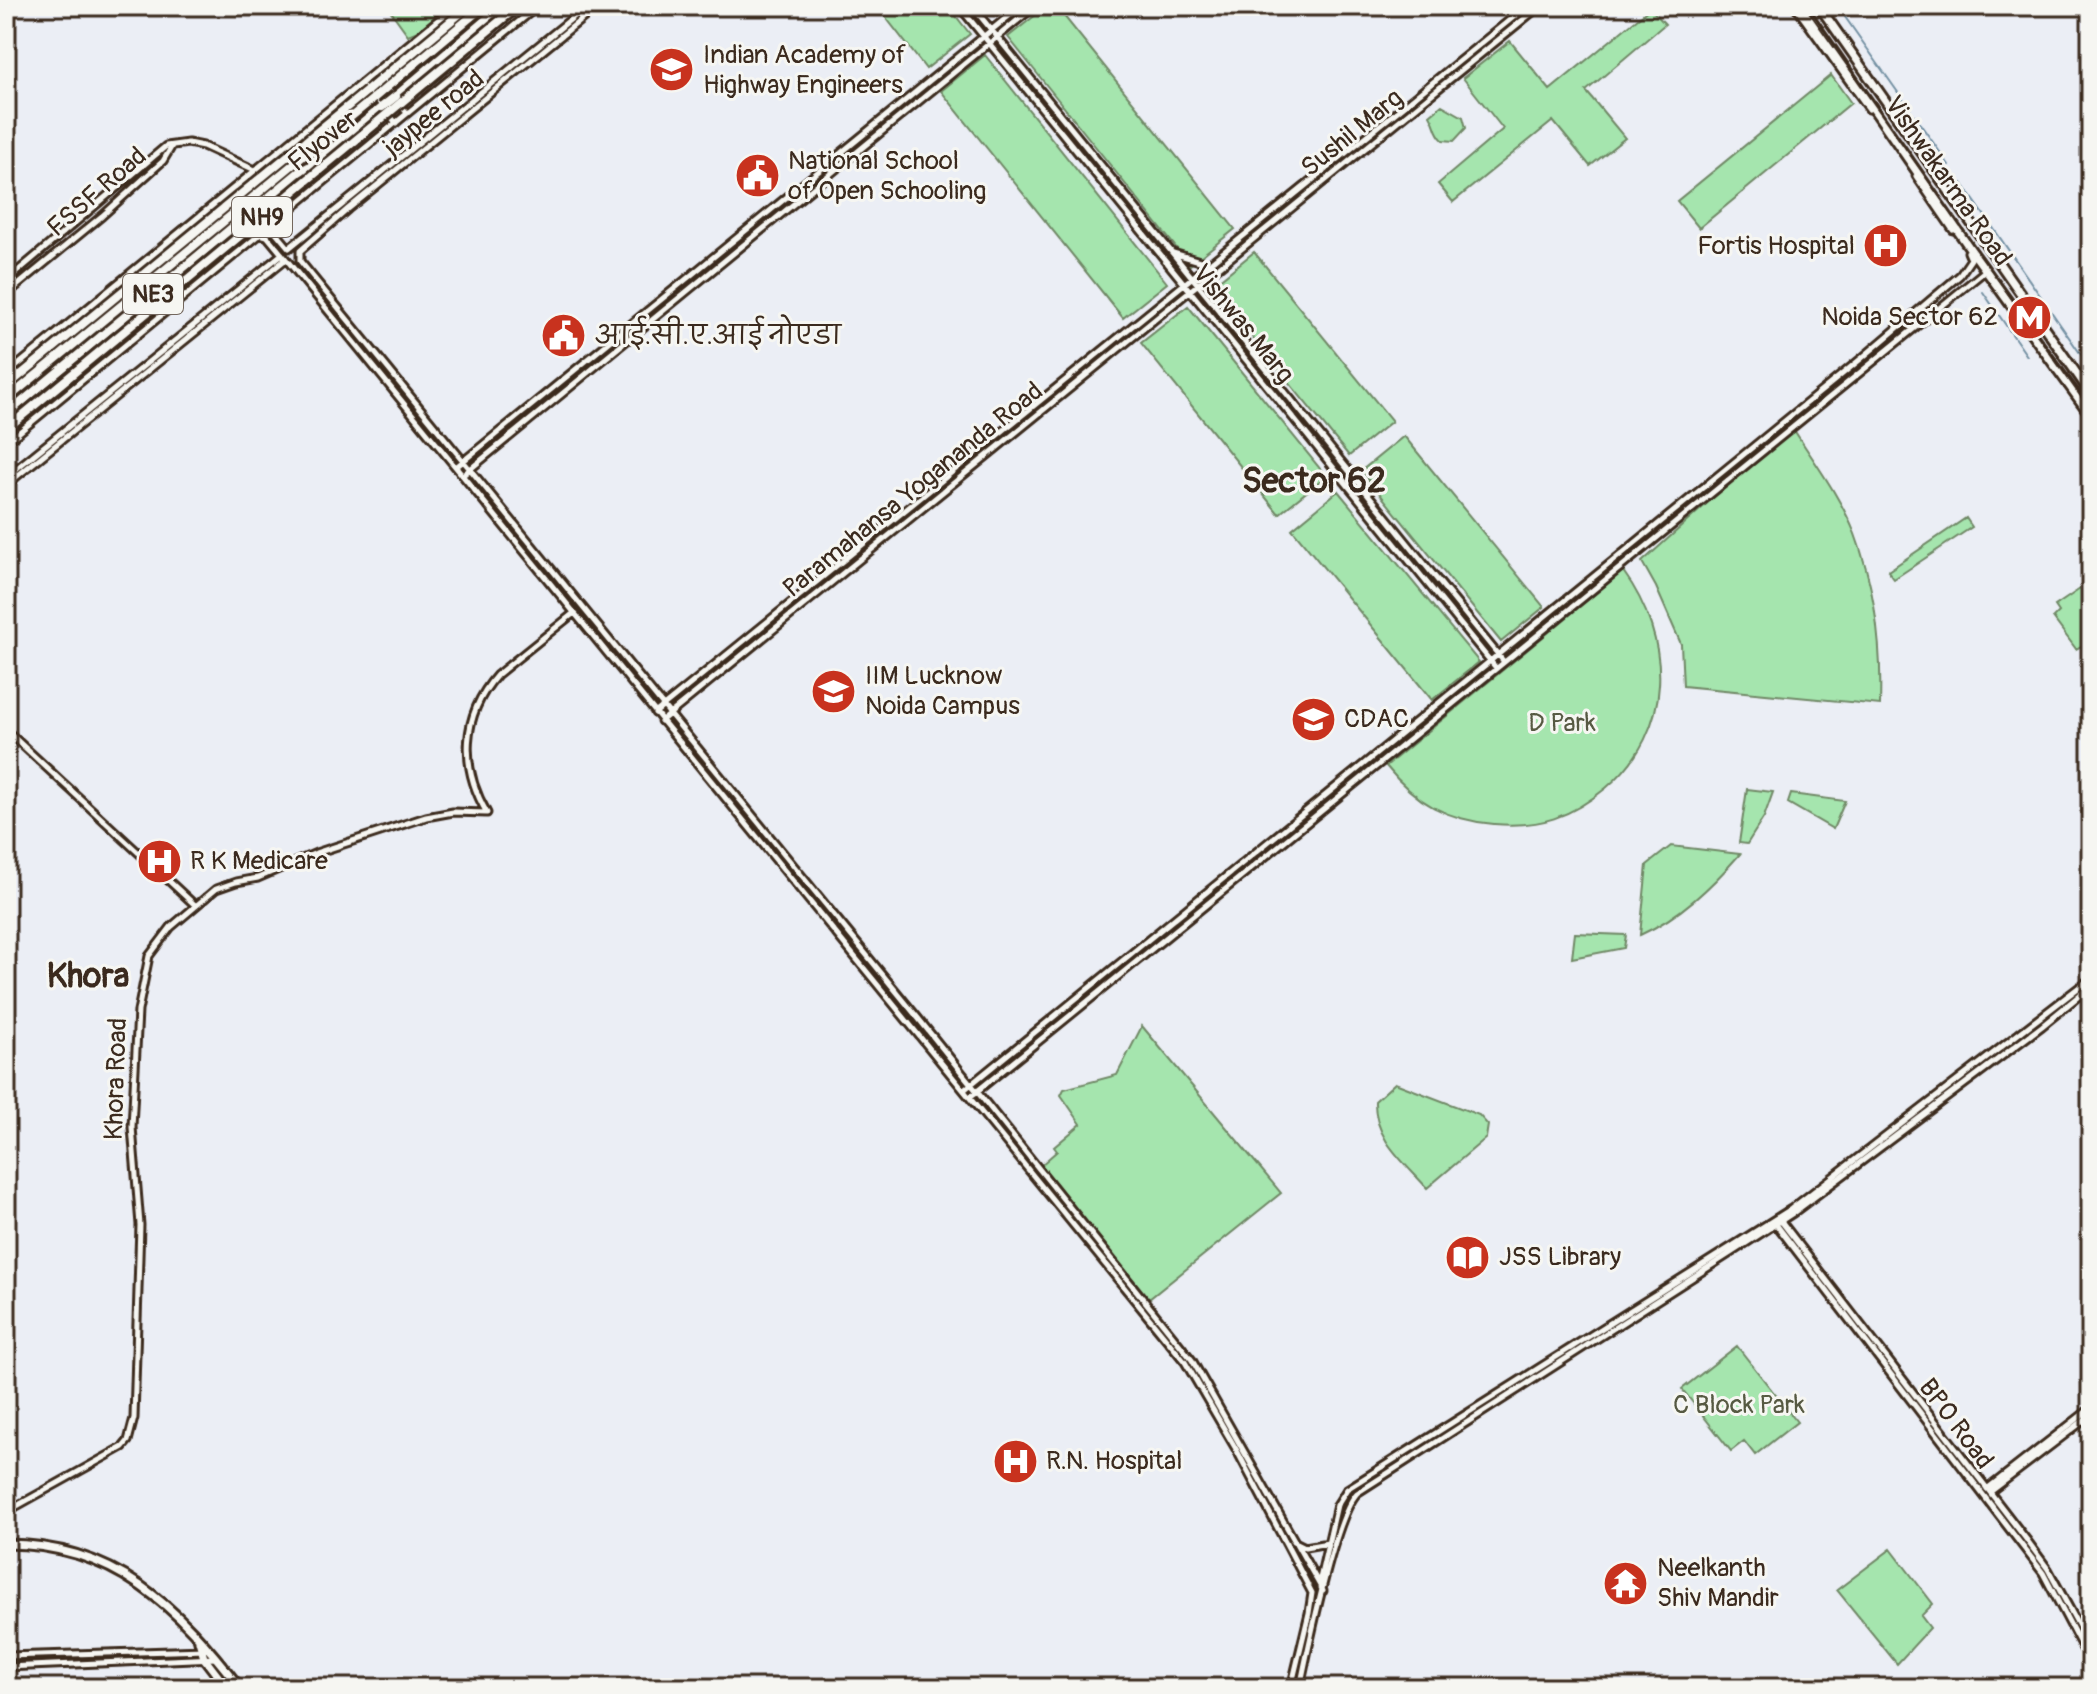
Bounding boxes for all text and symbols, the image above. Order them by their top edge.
place label: Indian Academy of Highway Engineers [703,39,907,101]
school or university icon: Indian Academy of Highway Engineers [648,46,696,94]
street label: jaypee road [376,63,491,164]
street label: Sushil Marg [1295,82,1409,184]
street label: Vishwakarma Road [1877,90,2019,272]
street label: Flyover [282,103,365,179]
street label: FSSF Road [41,140,153,244]
place label: National School of Open Schooling [788,145,986,207]
public building icon: National School of Open Schooling [733,152,781,200]
road number: NH9 [232,197,292,237]
hospital icon: Fortis Hospital [1862,222,1910,270]
place label: Fortis Hospital [1697,230,1855,262]
street label: Vishwas Marg [1185,258,1301,390]
road number: NE3 [123,274,183,314]
metro station icon: Noida Sector 62 [2005,293,2053,341]
place label: Noida Sector 62 [1821,301,1998,333]
public building icon: आई.सी.ए.आई नोएडा [540,312,588,360]
place label: आई.सी.ए.आई नोएडा [595,314,843,352]
street label: Paramahansa Yogananda Road [777,375,1049,605]
district label: Sector 62 [1242,460,1386,503]
place label: IIM Lucknow Noida Campus [865,660,1020,722]
school or university icon: IIM Lucknow Noida Campus [810,667,858,715]
school or university icon: CDAC [1289,695,1337,743]
place label: CDAC [1344,703,1409,735]
park label: D Park [1528,707,1596,739]
hospital icon: R K Medicare [135,837,183,885]
place label: R K Medicare [190,845,328,877]
district label: Khora [47,955,130,998]
street label: Khora Road [98,1017,134,1141]
library icon: JSS Library [1444,1233,1492,1281]
place label: JSS Library [1499,1241,1621,1273]
street label: BPO Road [1912,1372,2000,1476]
park label: C Block Park [1673,1389,1805,1421]
hospital icon: R.N. Hospital [991,1437,1039,1485]
place label: R.N. Hospital [1046,1445,1182,1477]
place label: Neelkanth Shiv Mandir [1657,1552,1779,1614]
temple icon: Neelkanth Shiv Mandir [1602,1559,1650,1607]

